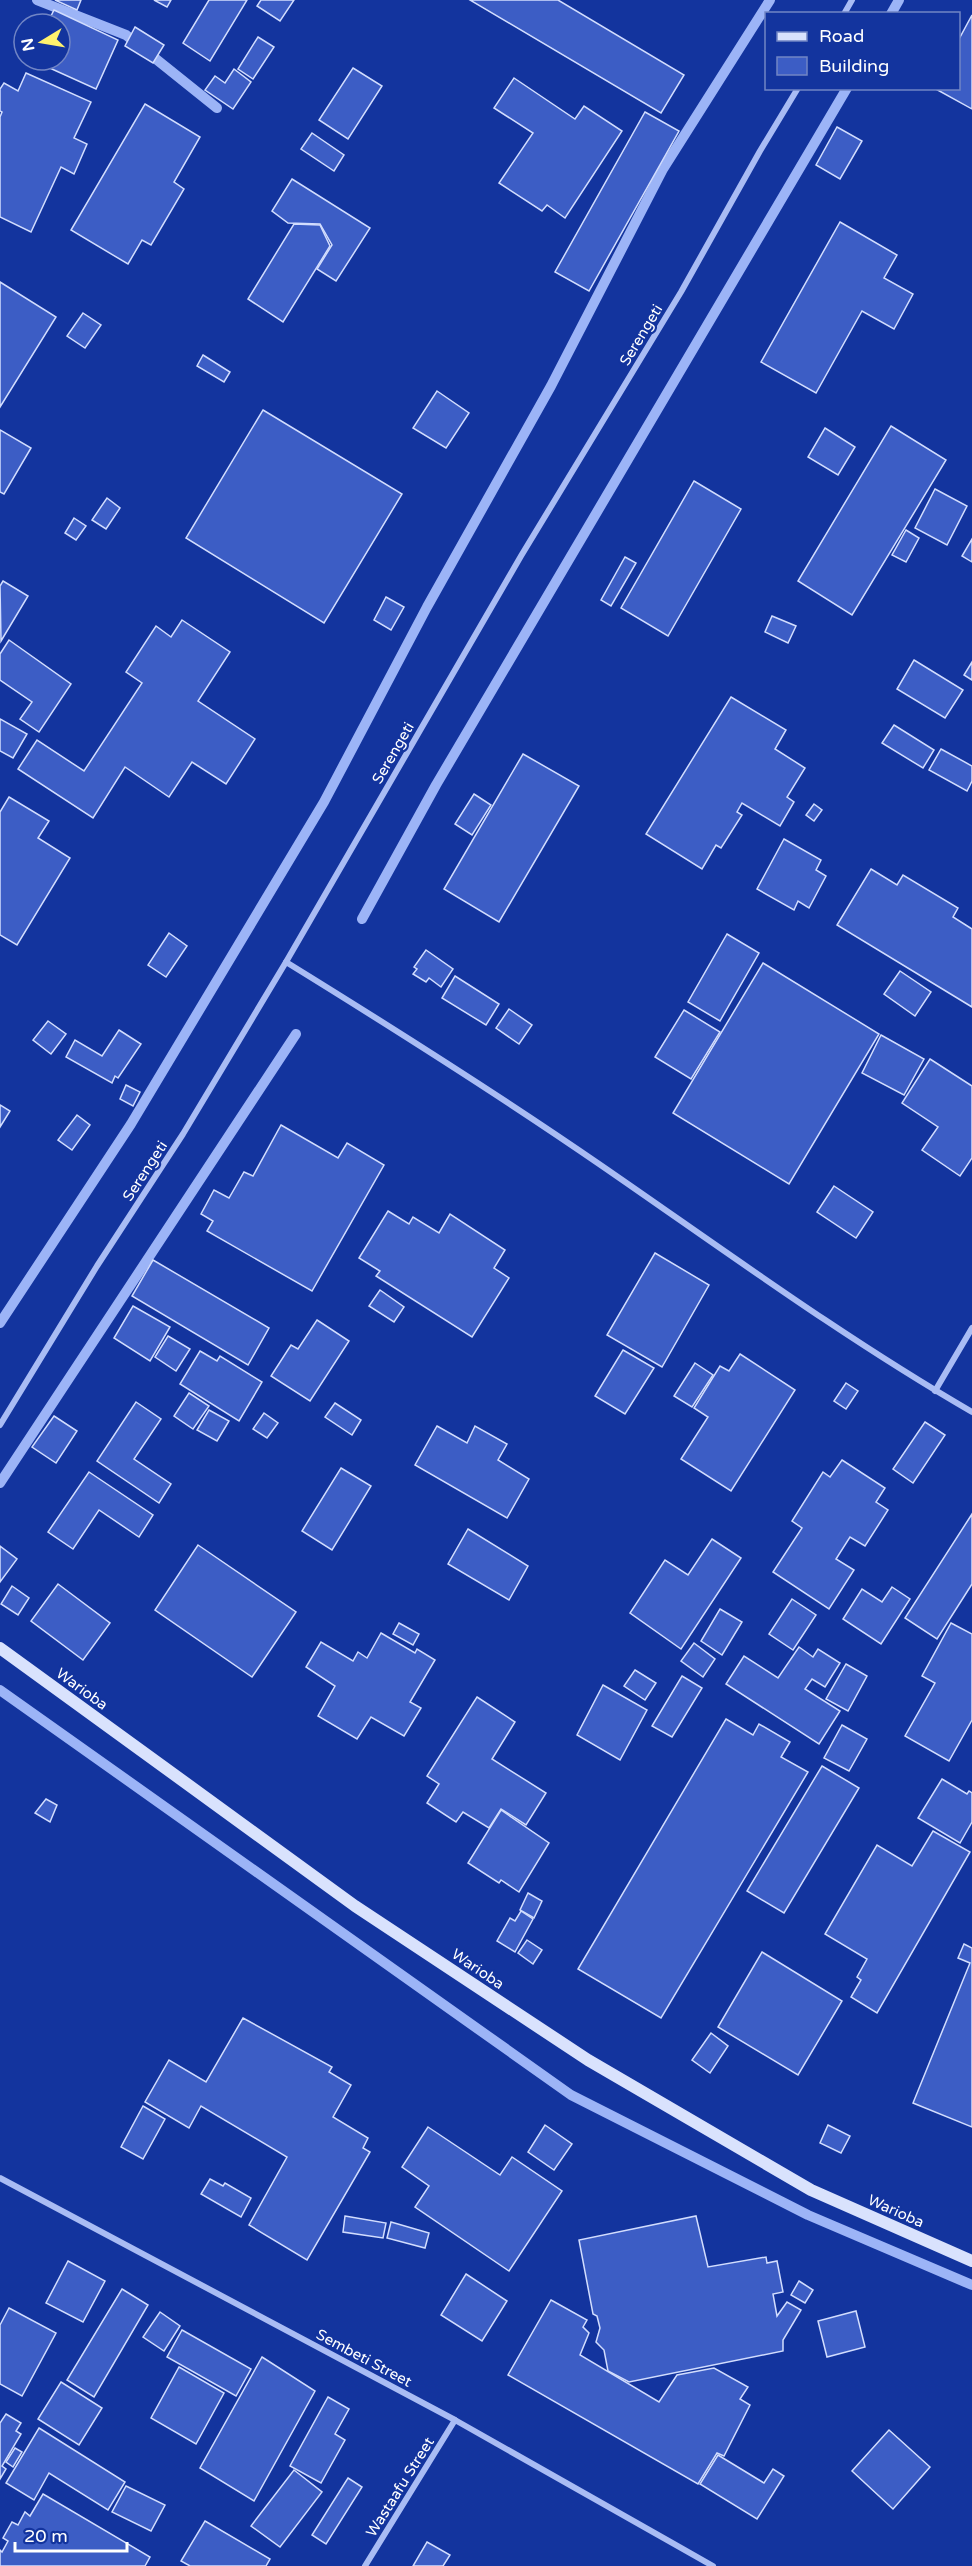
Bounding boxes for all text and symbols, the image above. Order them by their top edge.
north arrow [12,12,72,72]
legend [765,12,960,90]
text: Road [819,25,864,47]
text: N [17,36,39,53]
text: Building [819,55,889,77]
street label: Serengeti [616,301,666,369]
street label: Serengeti [368,719,418,787]
street label: Serengeti [119,1137,171,1205]
street label: Warioba [53,1664,111,1714]
street label: Warioba [448,1945,508,1993]
street label: Warioba [865,2191,927,2231]
street label: Sembeti Street [313,2325,415,2391]
street label: Wastaafu Street [362,2434,438,2540]
scale bar [15,2515,128,2553]
text: 20 m [24,2525,68,2547]

